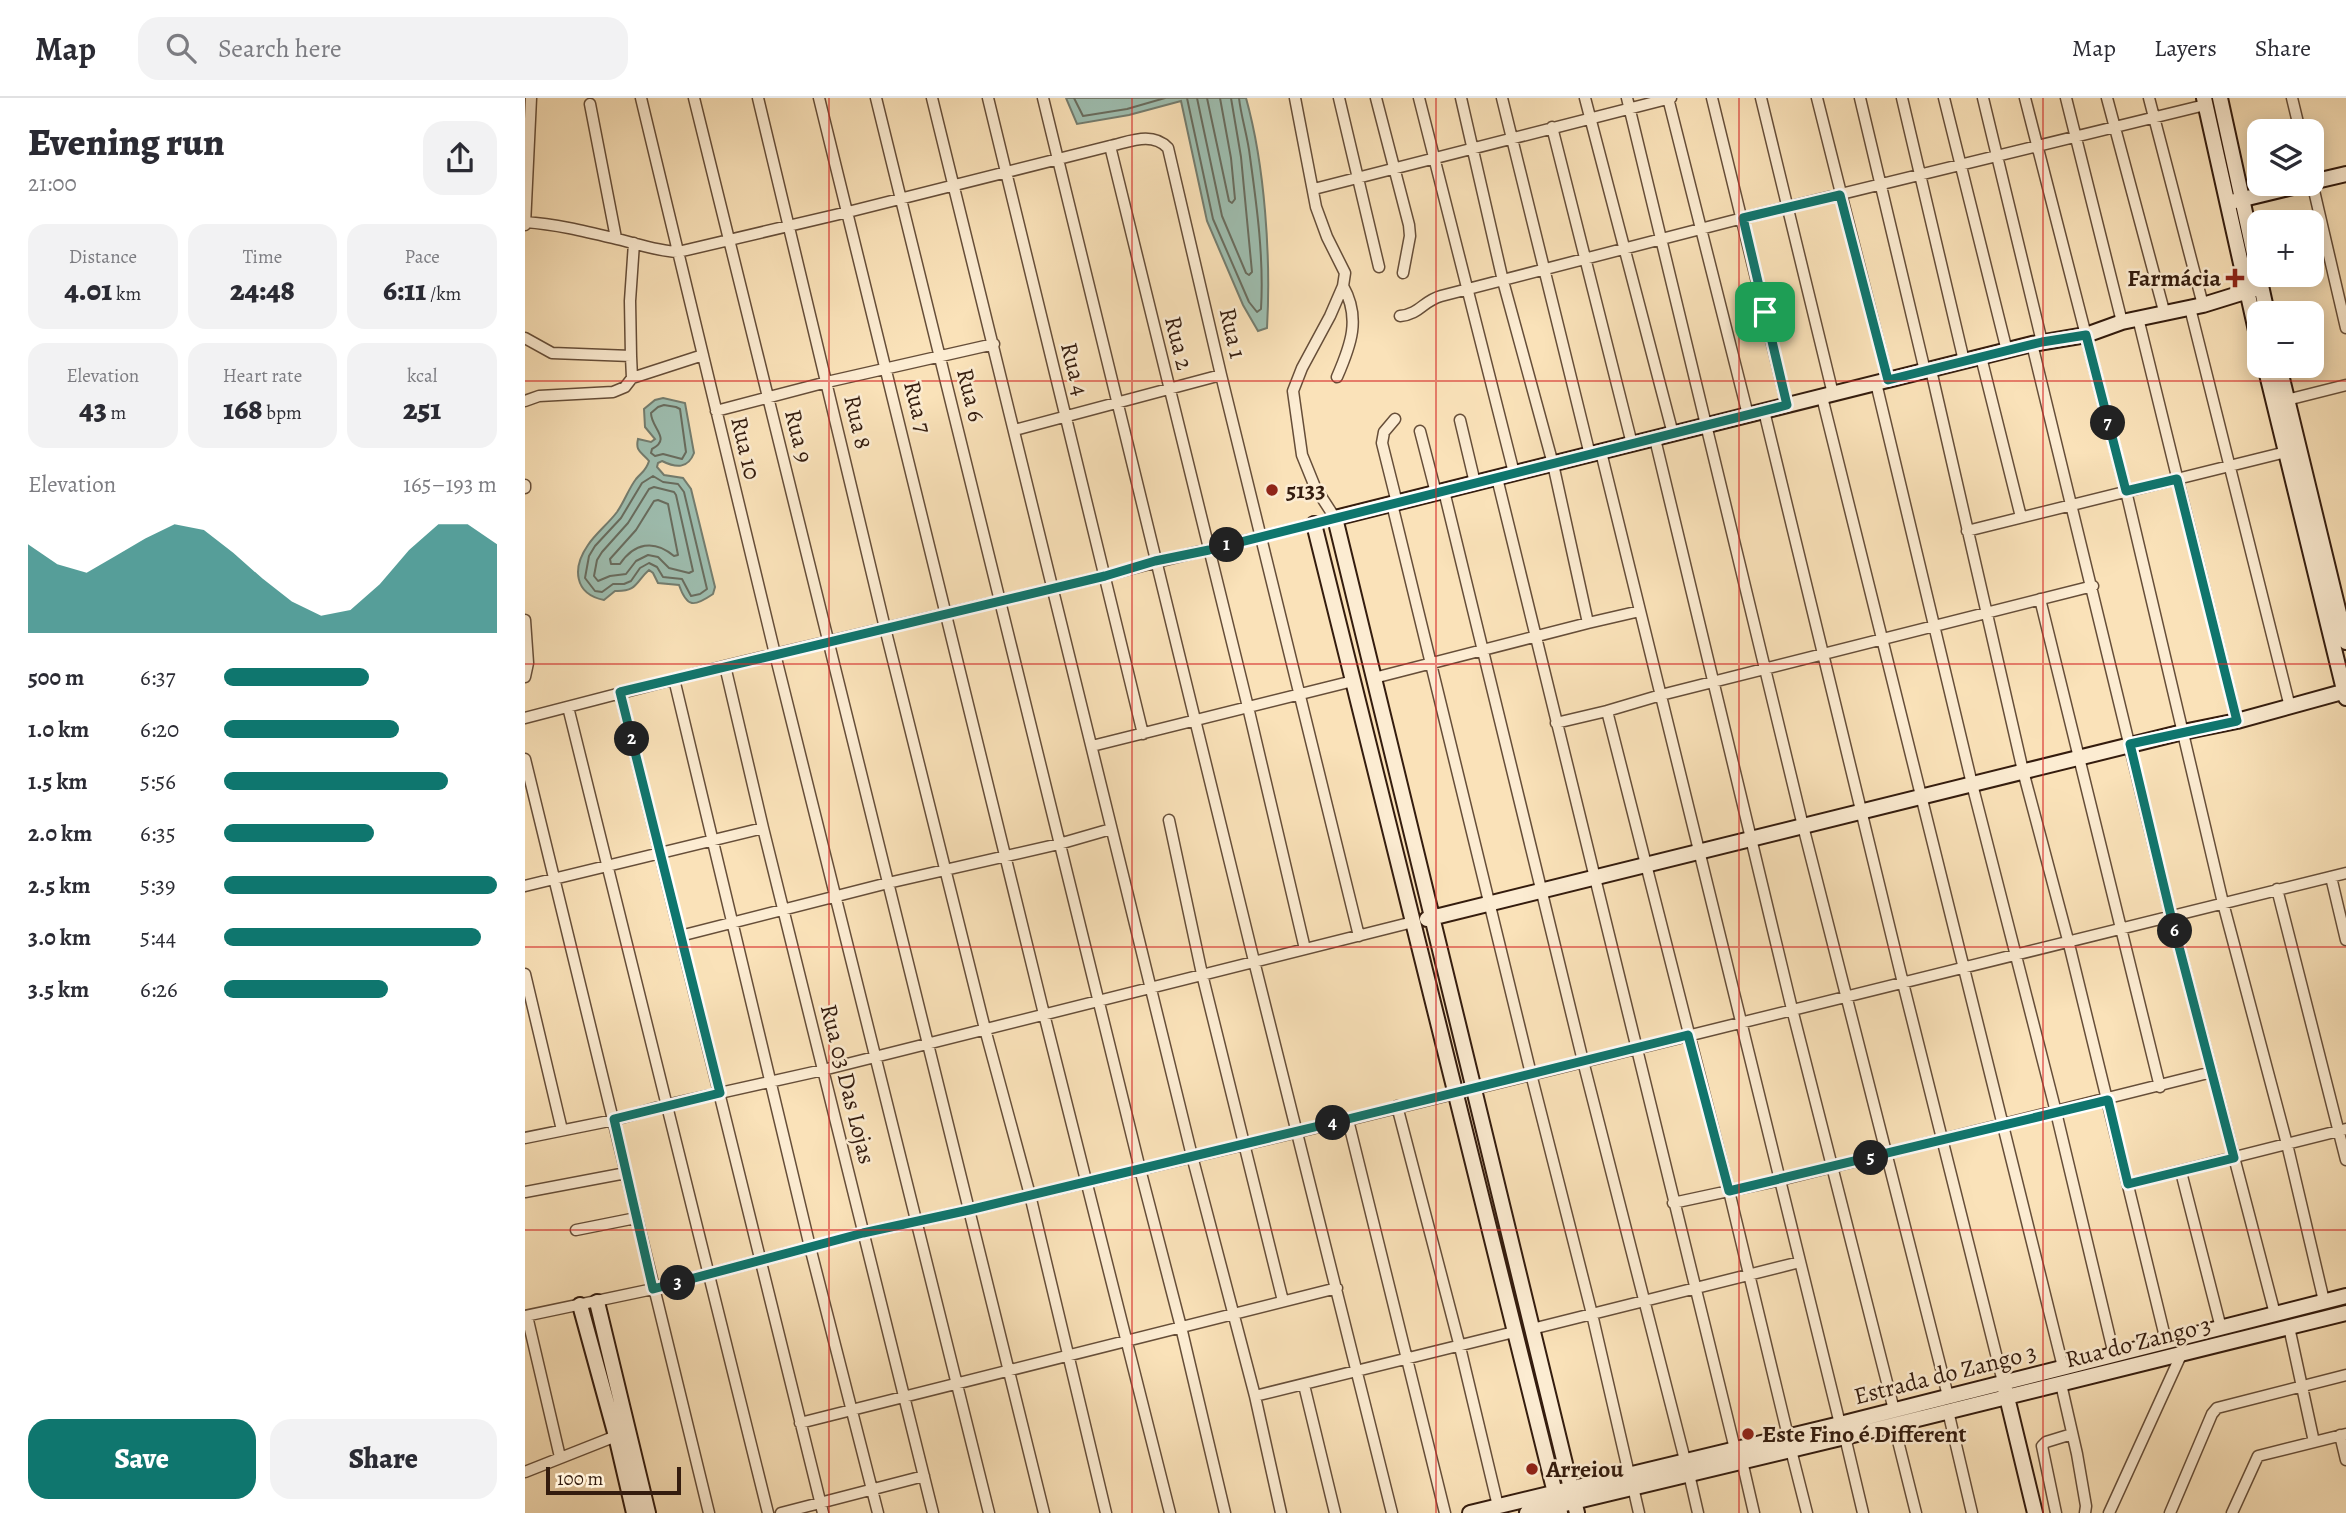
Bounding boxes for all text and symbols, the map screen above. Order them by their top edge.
search box [138,17,628,80]
text: Map [35,26,96,71]
icon: search [162,29,200,67]
text: Search here [218,31,342,66]
text: Map [2072,32,2116,64]
text: Layers [2154,32,2217,64]
text: Share [2255,32,2311,64]
text: Evening run [28,116,225,168]
map controls [2247,119,2324,378]
button: layers [2247,119,2324,196]
button: share [423,121,497,195]
text: 21:00 [28,168,77,199]
button: + [2247,210,2324,287]
text: Distance [69,244,137,270]
text: Time [243,244,282,270]
text: Pace [405,244,440,270]
place label: Farmácia [2127,262,2221,294]
text: 4.01 [64,270,112,310]
text: 24:48 [230,270,295,310]
text: 6:11 [383,270,426,310]
marker: Farmácia [2227,270,2243,286]
text: km [112,281,141,307]
text: /km [426,281,461,307]
pin [1735,282,1795,342]
icon: arrive [1746,293,1784,331]
button: − [2247,301,2324,378]
street label: Rua 1 [1212,305,1254,361]
street label: Rua 2 [1157,313,1201,373]
street label: Rua 4 [1053,339,1097,399]
text: Elevation [66,363,139,389]
text: Heart rate [223,363,302,389]
text: kcal [407,363,437,389]
street label: Rua 6 [949,365,993,425]
street label: Rua 7 [896,377,940,437]
text: 43 [79,389,107,429]
text: 168 [223,389,263,429]
text: 251 [403,389,441,429]
street label: Rua 8 [836,392,880,452]
text: m [107,400,126,426]
text: bpm [263,400,302,426]
street label: Rua 9 [777,406,821,466]
pin: 7 [2091,406,2125,440]
text: 7 [2103,409,2112,435]
street label: Rua 10 [723,413,769,483]
text: Elevation [28,469,116,500]
text: 165–193 m [403,469,497,500]
place label: 5133 [1286,474,1325,506]
marker: 5133 [1264,482,1280,498]
pin: 1 [1209,528,1245,562]
text: 1 [1223,531,1230,557]
text: 500 m [28,662,84,693]
text: 6:37 [140,662,175,693]
text: 1.0 km [28,714,89,745]
text: 6:20 [140,714,179,745]
pin: 2 [615,722,649,756]
text: 2 [627,725,636,751]
text: 1.5 km [28,766,88,797]
text: 5:56 [140,766,176,797]
text: 2.0 km [28,818,92,849]
text: 6:35 [140,818,176,849]
text: 2.5 km [28,870,90,901]
text: 5:39 [140,870,175,901]
pin: 6 [2157,914,2193,948]
text: 6 [2170,917,2179,943]
text: 3.0 km [28,922,91,953]
text: 5:44 [140,922,176,953]
text: 3.5 km [28,974,89,1005]
text: 6:26 [140,974,178,1005]
street label: Rua 03 Das Lojas [813,1001,883,1167]
pin: 4 [1315,1105,1351,1140]
text: 4 [1328,1109,1337,1135]
pin: 5 [1853,1140,1889,1176]
text: 5 [1866,1144,1875,1170]
pin: 3 [661,1266,695,1300]
text: 3 [673,1269,682,1295]
street label: Rua do Zango 3 [2062,1308,2214,1376]
street label: Estrada do Zango 3 [1850,1336,2040,1412]
place label: Este Fino é Different [1762,1418,1967,1450]
button: Save [28,1419,256,1499]
button: Share [270,1419,497,1499]
marker: Este Fino é Different [1740,1426,1756,1442]
place label: Arreiou [1545,1453,1624,1485]
marker: Arreiou [1524,1461,1540,1477]
scale bar [546,1464,681,1496]
text: 100 m [557,1466,603,1492]

